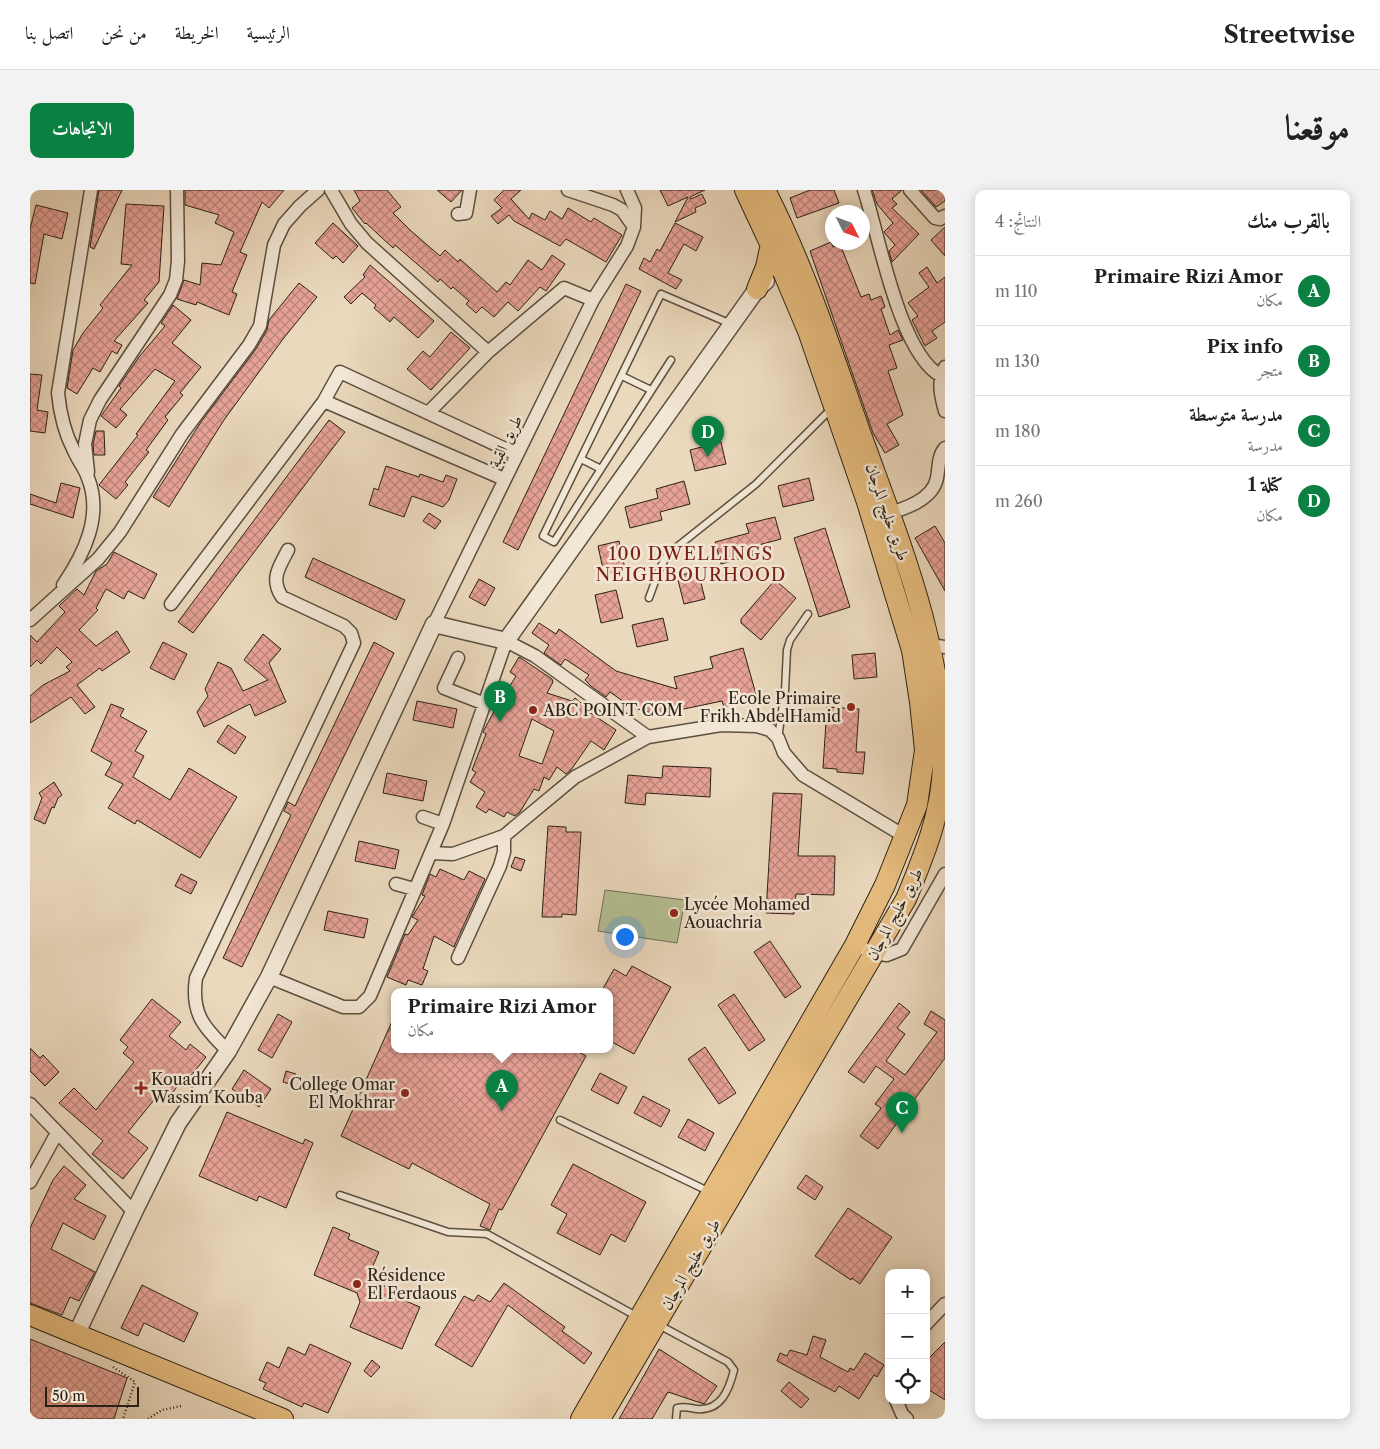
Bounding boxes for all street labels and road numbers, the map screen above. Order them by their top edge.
street label: طريق القبة [484,412,527,471]
street label: طريق خليج المرجان [857,461,914,565]
street label: طريق خليج المرجان [861,864,931,966]
street label: طريق خليج المرجان [656,1215,728,1316]

